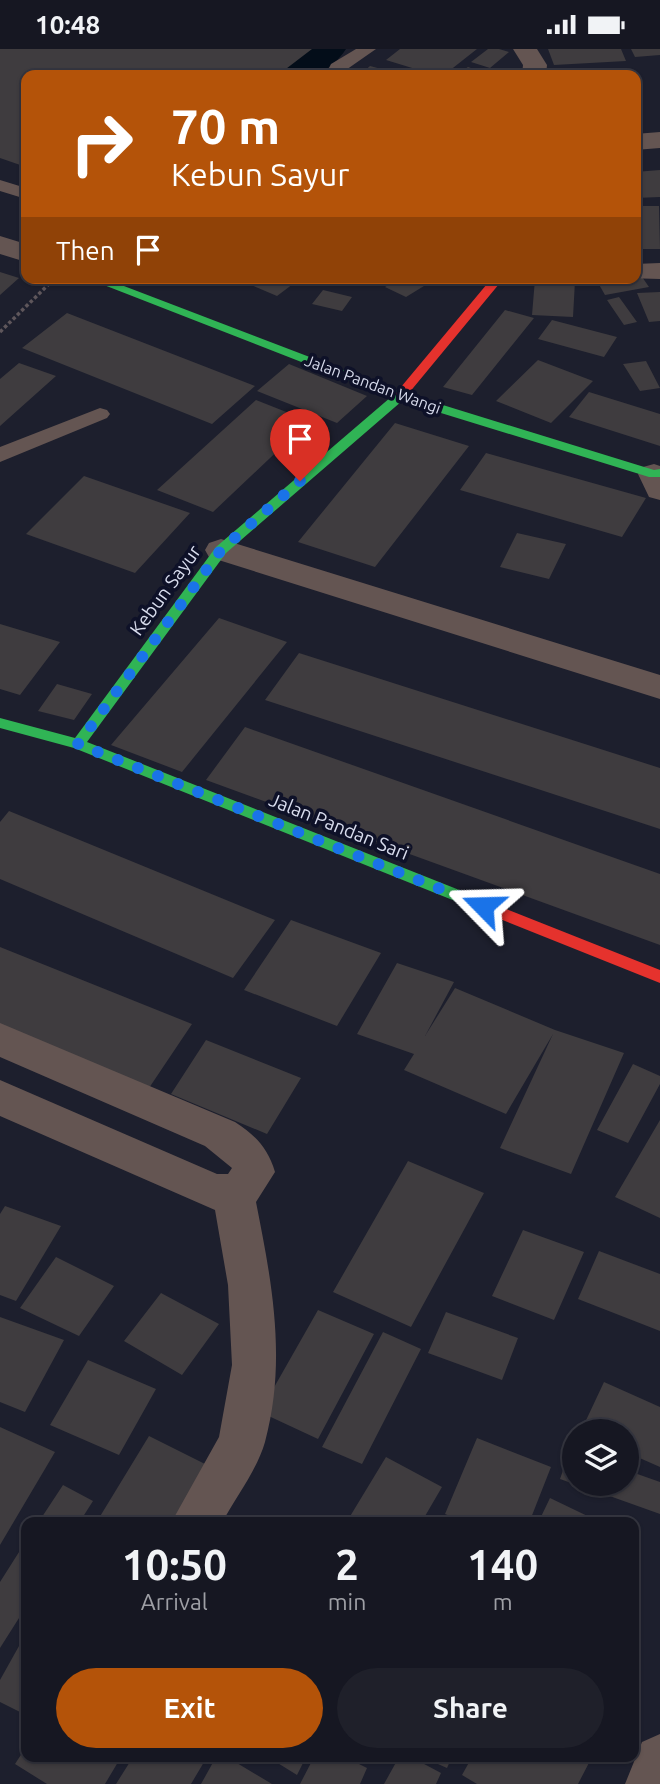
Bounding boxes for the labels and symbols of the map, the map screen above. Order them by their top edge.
street label: Jalan Pandan Wangi [303,351,443,417]
pin [270,409,330,481]
street label: Kebun Sayur [125,541,205,639]
street label: Jalan Pandan Sari [266,788,412,864]
position arrow [446,869,520,943]

